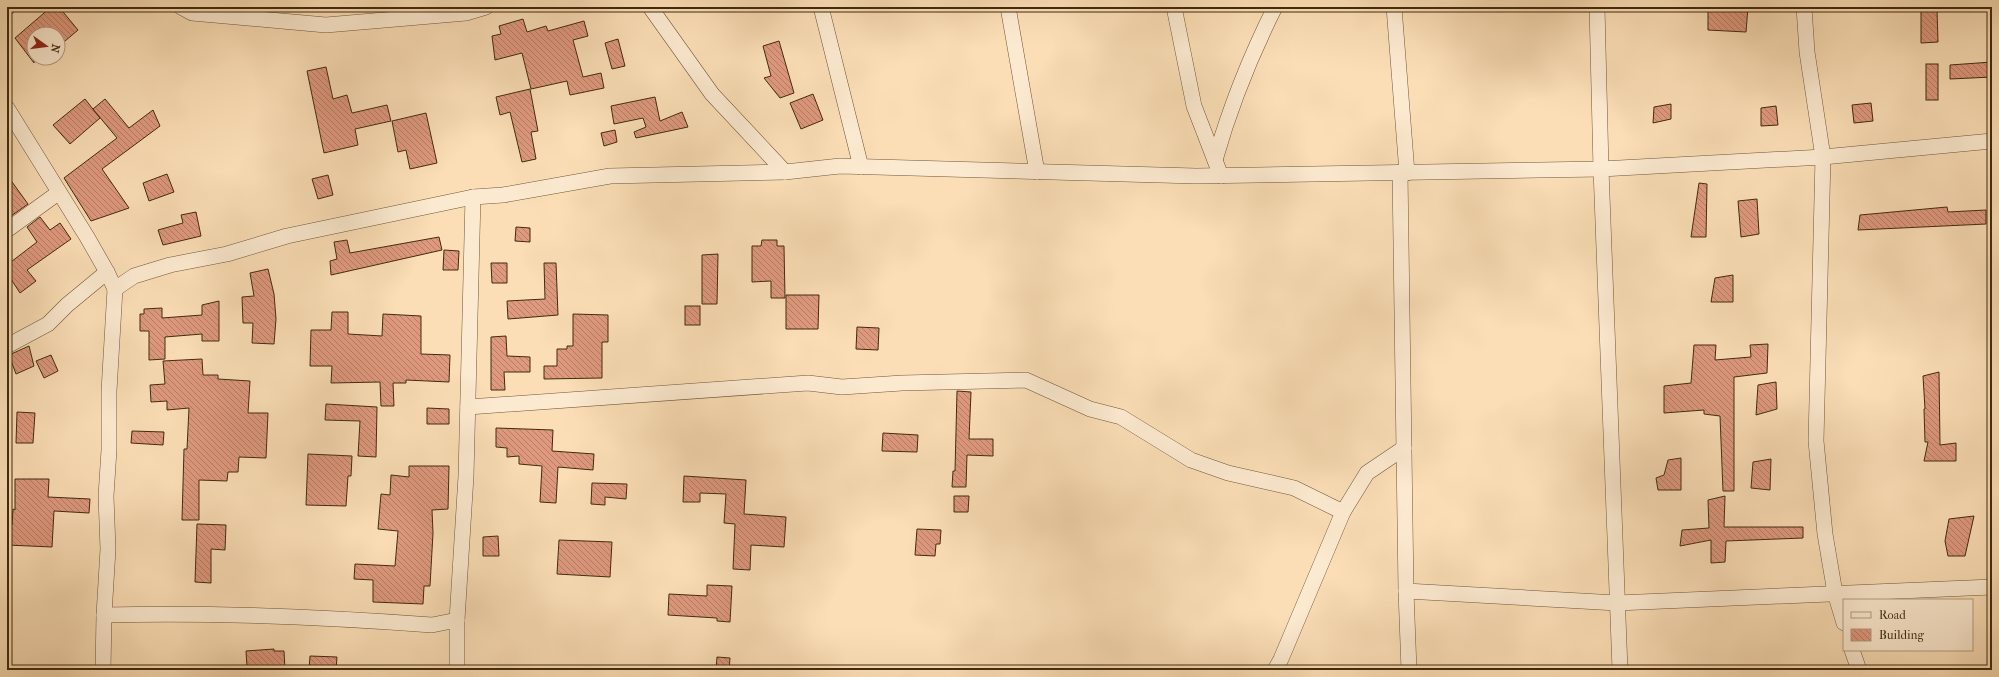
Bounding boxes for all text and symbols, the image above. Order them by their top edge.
north arrow [26,26,66,66]
text: N [48,43,63,55]
legend [1843,599,1973,651]
text: Road [1879,608,1906,622]
text: Building [1879,628,1924,642]

